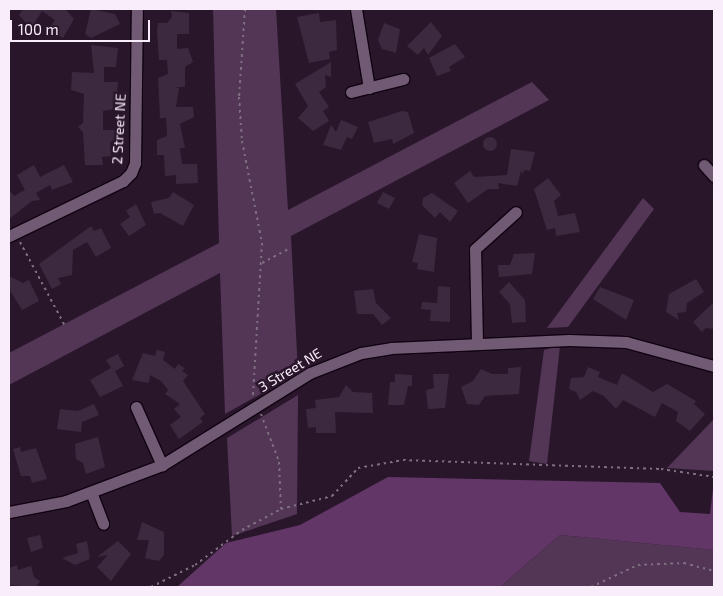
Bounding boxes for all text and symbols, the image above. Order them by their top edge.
scale bar [12,10,152,42]
text: 100 m [18,20,59,38]
street label: 2 Street NE [109,93,129,165]
street label: 3 Street NE [255,345,325,395]

